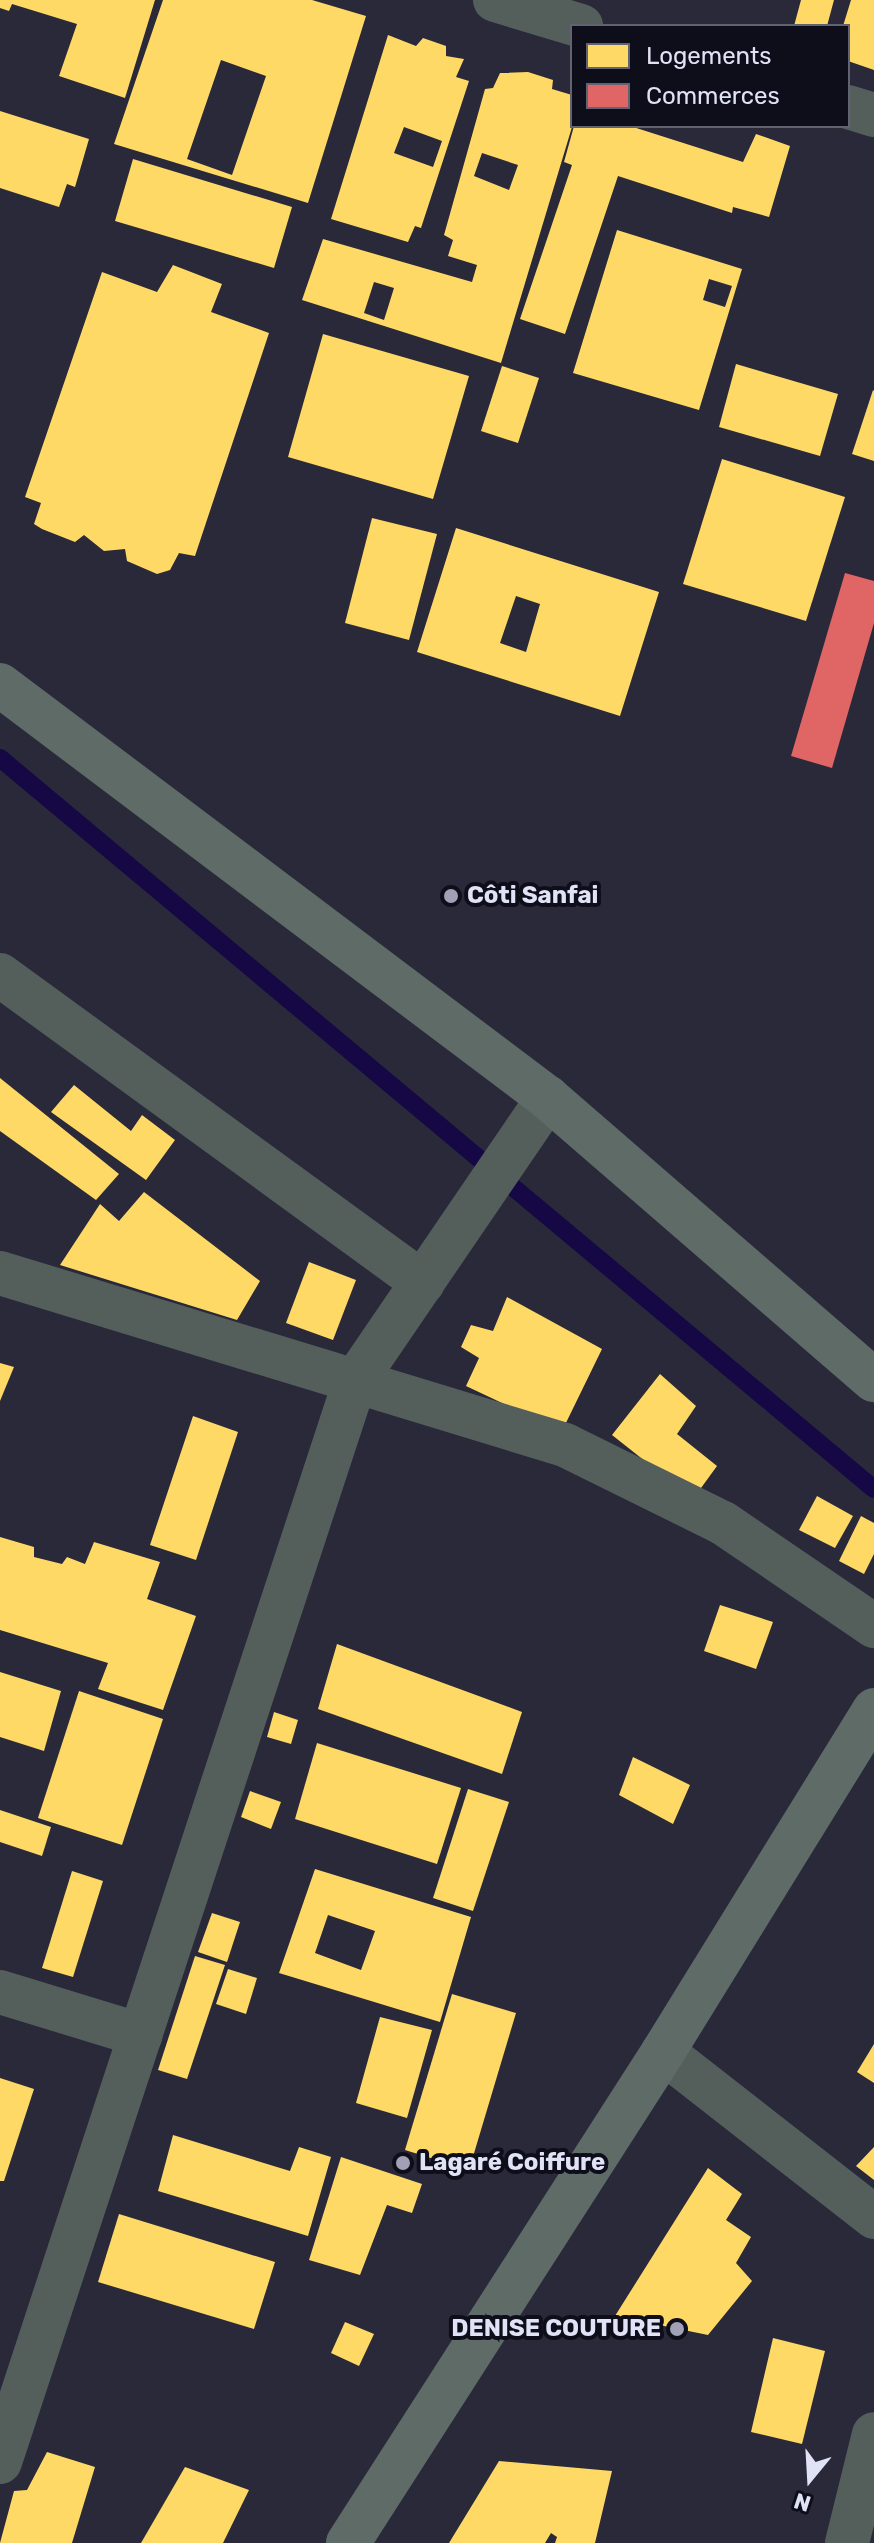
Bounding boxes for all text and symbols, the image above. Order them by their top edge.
legend [570,24,850,128]
text: Logements [646,42,772,70]
text: Commerces [646,82,780,110]
place label: Côti Sanfai [467,882,598,910]
marker: Côti Sanfai [442,887,460,905]
place label: Lagaré Coiffure [419,2149,605,2177]
marker: Lagaré Coiffure [394,2154,412,2172]
place label: DENISE COUTURE [451,2315,661,2343]
marker: DENISE COUTURE [668,2320,686,2338]
north arrow [770,2439,850,2519]
text: N [791,2487,814,2518]

